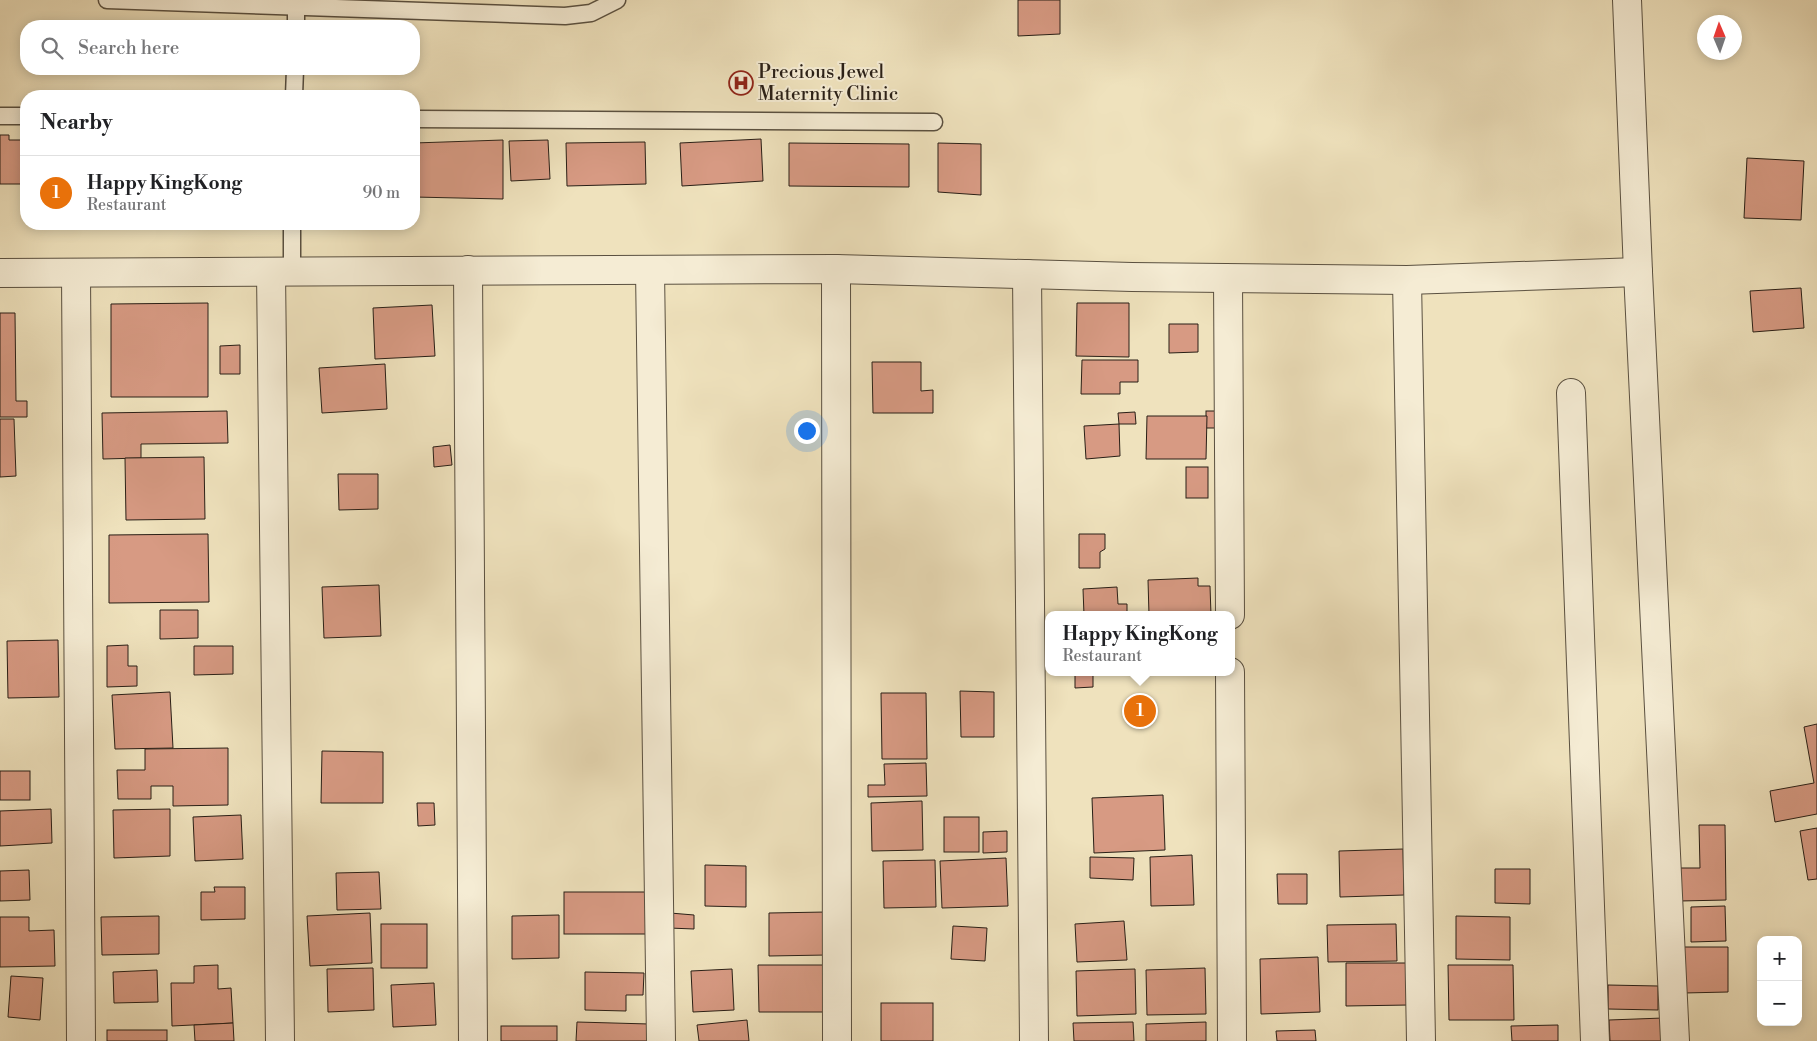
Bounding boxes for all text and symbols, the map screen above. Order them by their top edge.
north arrow [1697,15,1742,60]
search box [20,20,420,75]
icon: search [38,34,66,62]
text: Search here [78,36,179,60]
place label: Precious Jewel Maternity Clinic [758,60,898,106]
hospital icon: Precious Jewel Maternity Clinic [728,70,754,96]
text: Nearby [40,110,113,136]
text: Happy KingKong [87,171,242,195]
text: 1 [52,183,60,203]
text: 90 m [362,183,400,203]
text: Restaurant [87,195,166,215]
your location [794,418,820,444]
popup [1045,611,1235,676]
text: Happy KingKong [1062,622,1218,646]
text: Restaurant [1062,646,1142,666]
pin: 1 [1124,692,1156,730]
map controls [1757,936,1802,1026]
button: + [1757,936,1802,981]
button: − [1757,981,1802,1026]

